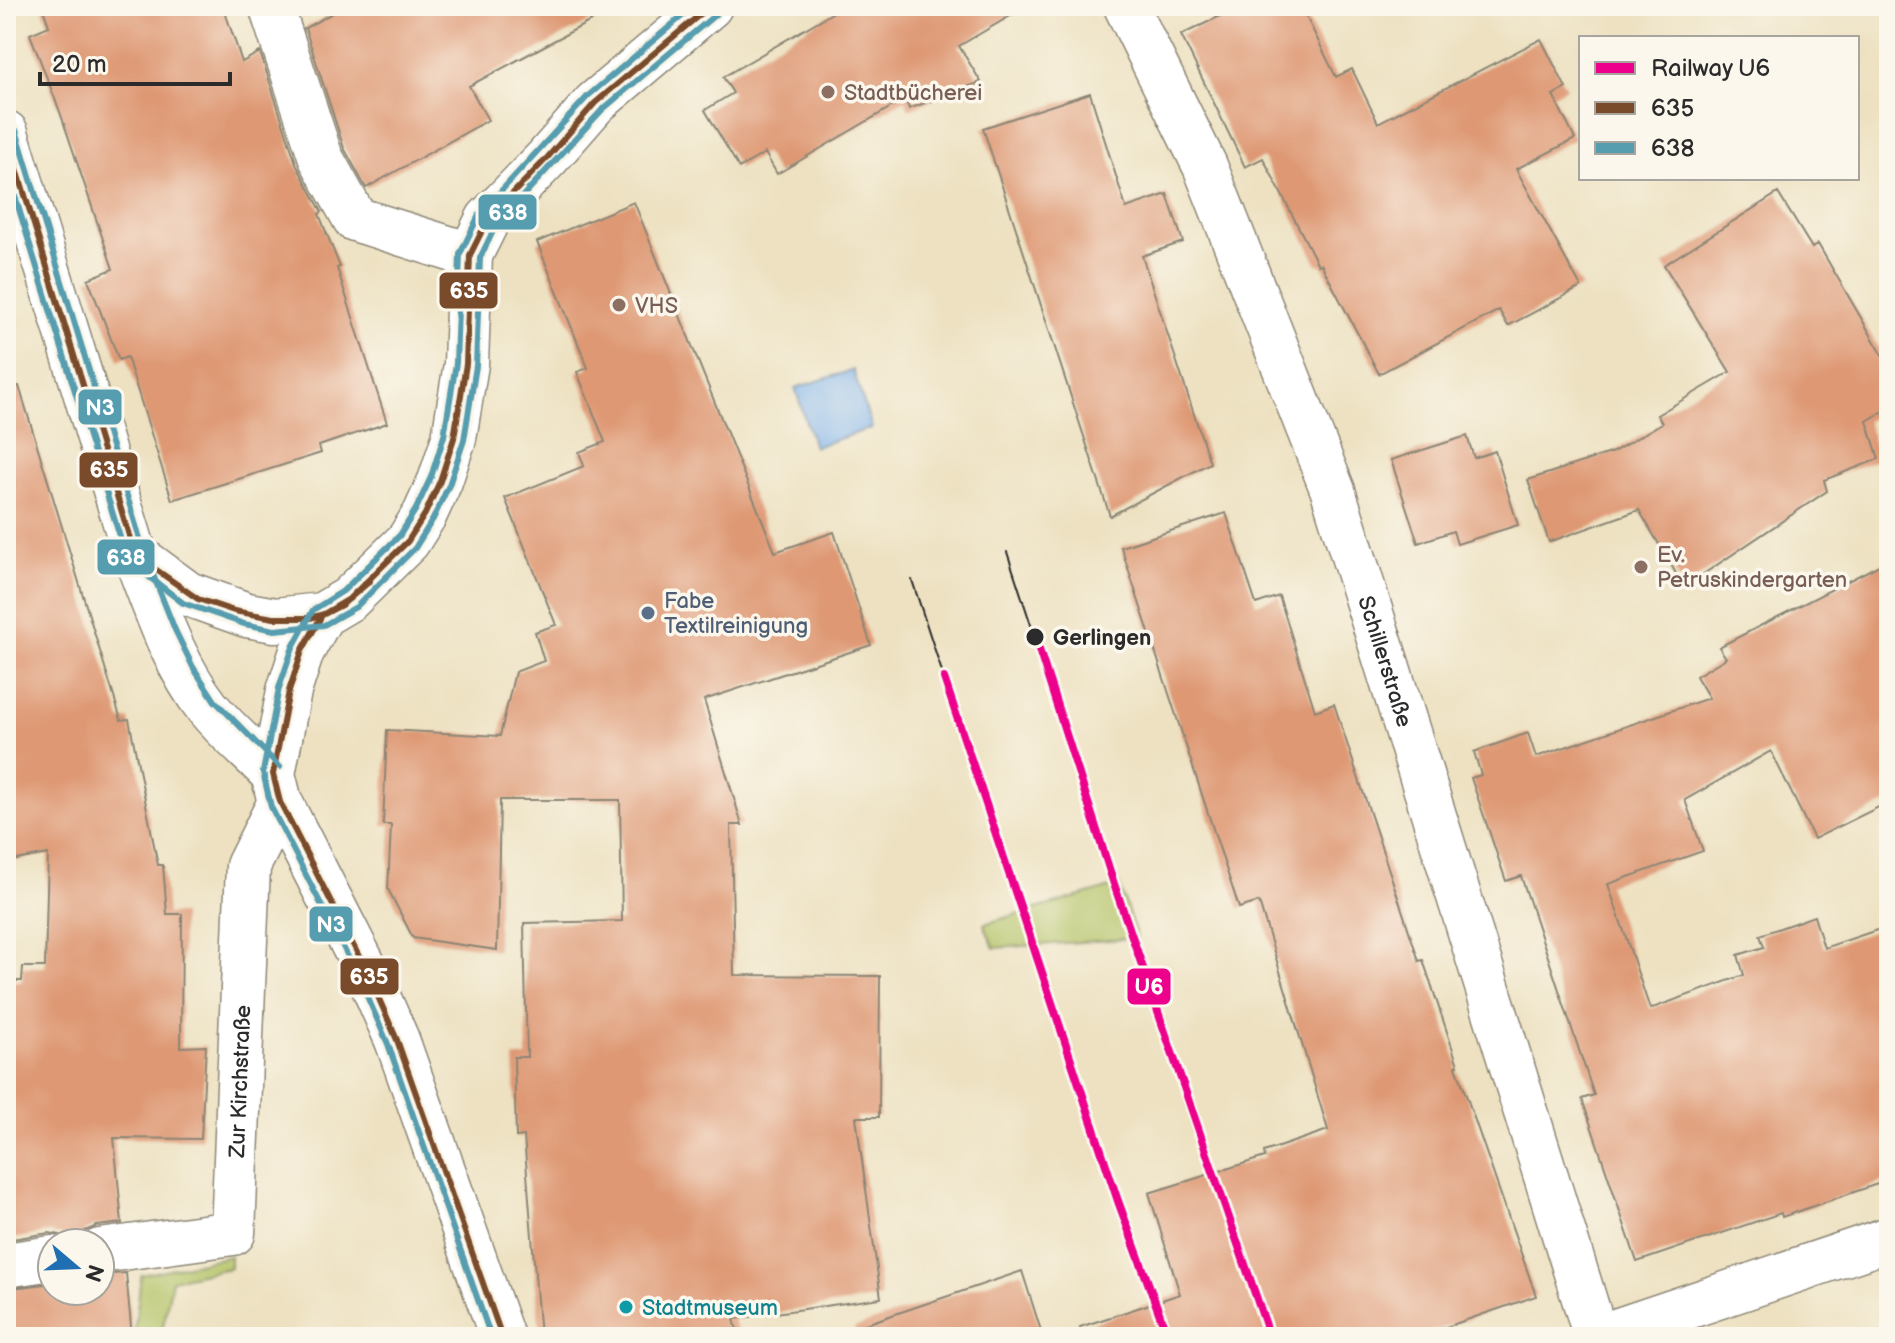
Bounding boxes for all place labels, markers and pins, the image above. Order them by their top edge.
place label: Stadtbücherei [844,80,982,107]
marker: Stadtbücherei [819,83,837,101]
place label: VHS [635,293,678,320]
marker: VHS [610,296,628,314]
place label: Ev. Petruskindergarten [1657,542,1847,594]
marker: Ev. Petruskindergarten [1632,558,1650,576]
place label: Fabe Textilreinigung [664,588,808,640]
marker: Fabe Textilreinigung [639,604,657,622]
place label: Gerlingen [1053,625,1151,652]
marker: Gerlingen [1024,626,1046,648]
place label: Stadtmuseum [642,1295,778,1322]
marker: Stadtmuseum [617,1298,635,1316]

